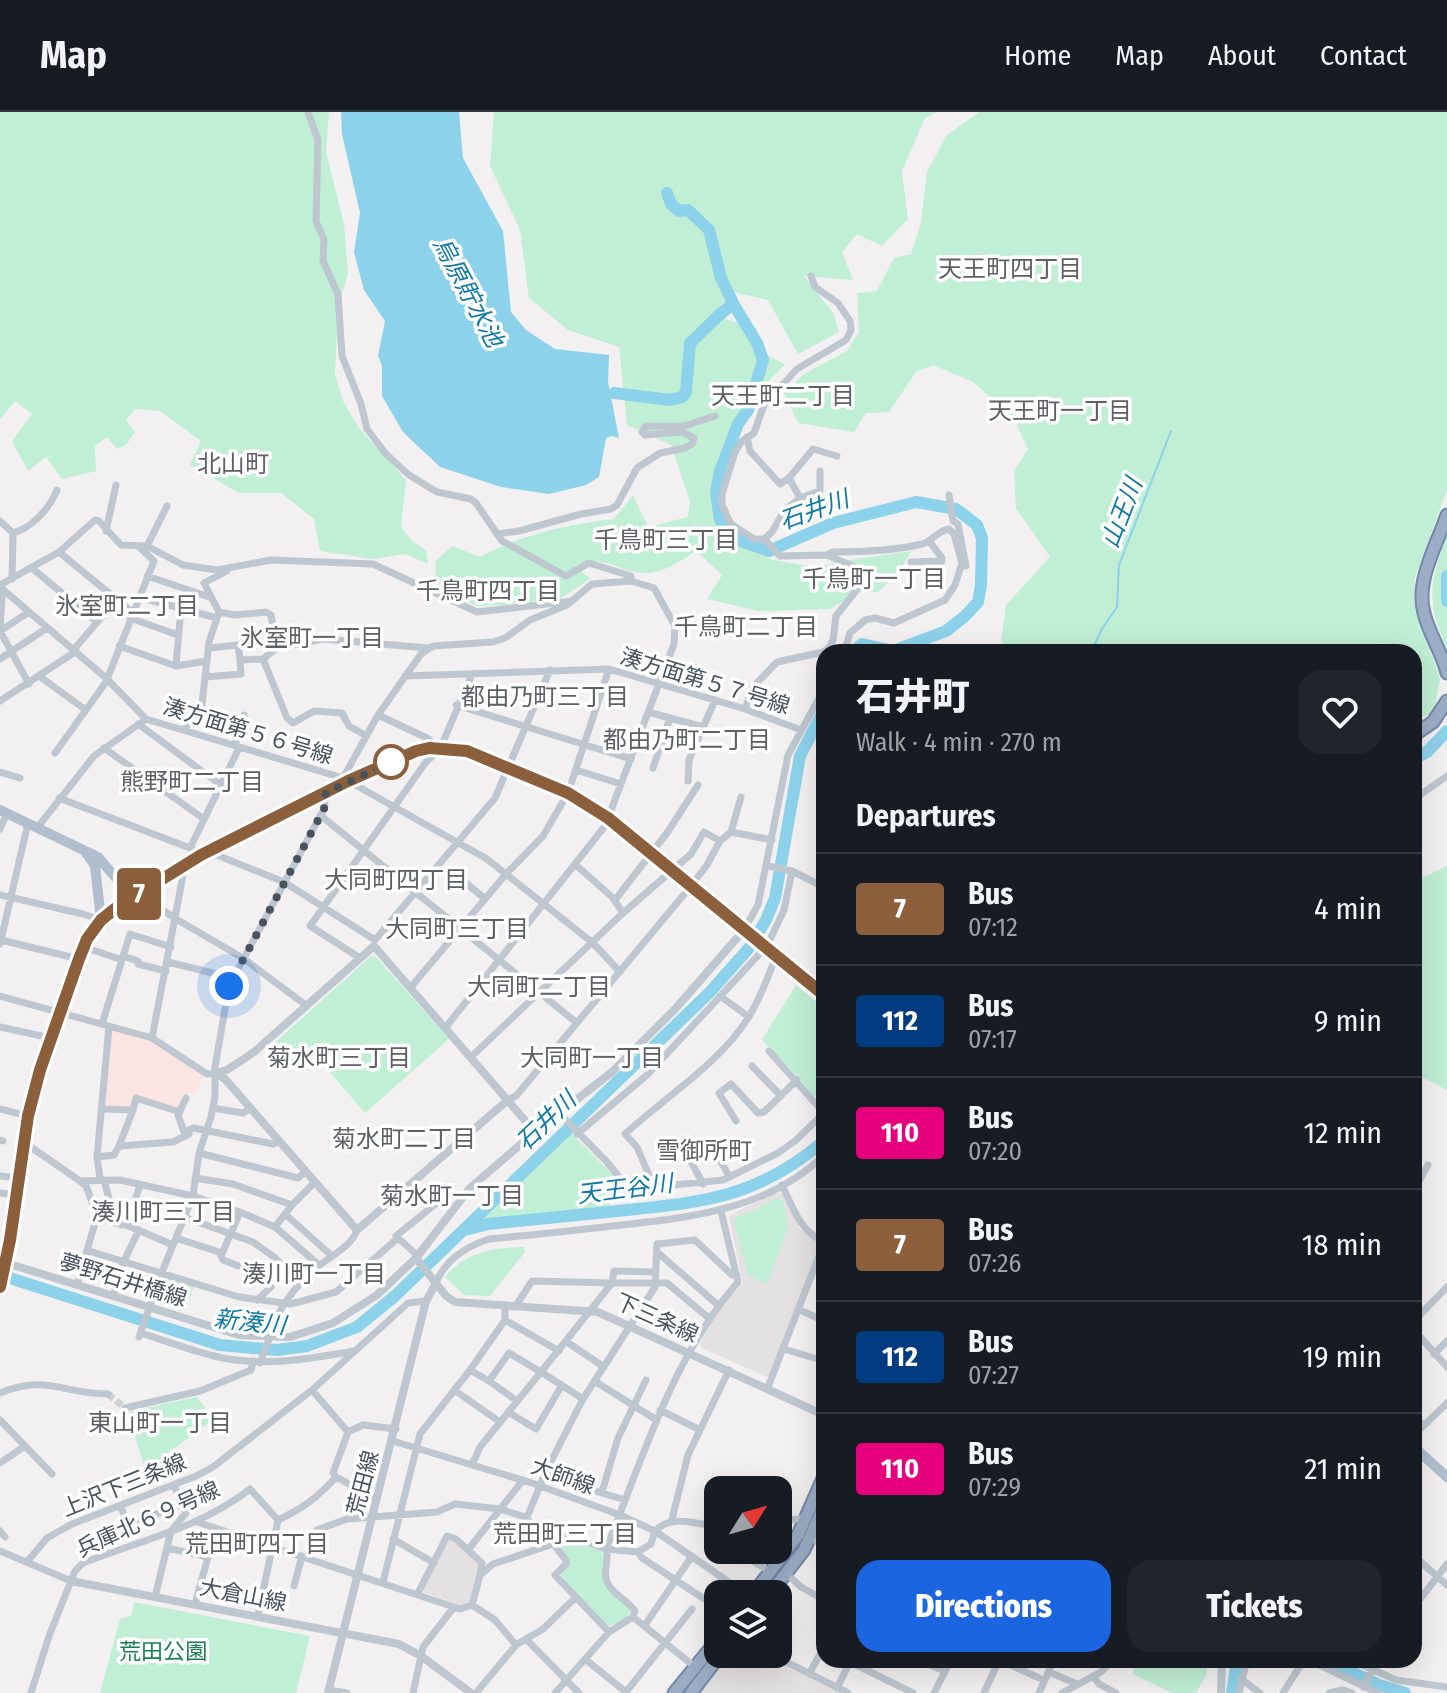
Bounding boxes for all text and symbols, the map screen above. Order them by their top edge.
text: Map [40,32,107,78]
text: Home [1004,39,1071,72]
text: Map [1115,39,1164,72]
text: About [1208,39,1276,72]
text: Contact [1320,39,1407,72]
water label: 烏原貯水池 [427,232,509,353]
district label: 天王町四丁目 [938,255,1082,283]
district label: 天王町二丁目 [711,382,855,410]
district label: 天王町一丁目 [988,397,1132,425]
district label: 北山町 [197,450,269,478]
water label: 山王川 [1096,472,1149,552]
water label: 石井川 [775,484,855,535]
district label: 千鳥町三丁目 [594,526,738,554]
district label: 千鳥町一丁目 [802,565,946,593]
district label: 千鳥町四丁目 [416,577,560,605]
district label: 氷室町二丁目 [55,592,199,620]
district label: 千鳥町二丁目 [674,613,818,641]
district label: 氷室町一丁目 [240,624,384,652]
street label: 湊方面第５７号線 [617,642,793,720]
button: heart [1298,670,1382,754]
text: 石井町 [856,674,970,720]
district label: 都由乃町三丁目 [461,683,629,711]
street label: 湊方面第５６号線 [160,692,336,770]
district label: 都由乃町二丁目 [603,726,771,754]
text: Walk · 4 min · 270 m [856,727,1062,758]
unlabelled marker [374,745,408,779]
district label: 熊野町二丁目 [120,768,264,796]
text: Departures [856,798,996,834]
district label: 大同町四丁目 [324,866,468,894]
line badge: 7 [113,868,165,920]
text: Bus [968,876,1013,912]
text: 7 [133,877,145,910]
text: 4 min [1314,891,1382,927]
text: 7 [894,892,906,925]
text: 07:12 [968,912,1018,943]
district label: 大同町三丁目 [385,915,529,943]
your location [209,966,249,1006]
district label: 大同町二丁目 [467,973,611,1001]
text: Bus [968,988,1013,1024]
text: 9 min [1314,1003,1382,1039]
text: 112 [882,1004,918,1037]
text: 07:17 [968,1024,1017,1055]
district label: 菊水町三丁目 [267,1044,411,1072]
district label: 大同町一丁目 [520,1044,664,1072]
water label: 石井川 [510,1084,584,1156]
text: Bus [968,1100,1013,1136]
text: 12 min [1304,1115,1382,1151]
text: 110 [881,1116,919,1149]
district label: 菊水町二丁目 [332,1125,476,1153]
text: 07:20 [968,1136,1022,1167]
district label: 雪御所町 [656,1137,752,1165]
water label: 天王谷川 [576,1169,677,1209]
district label: 菊水町一丁目 [380,1182,524,1210]
district label: 湊川町三丁目 [91,1198,235,1226]
text: Bus [968,1212,1013,1248]
text: 18 min [1302,1227,1382,1263]
text: 7 [894,1228,906,1261]
street label: 夢野石井橋線 [56,1248,190,1312]
text: 07:26 [968,1248,1021,1279]
district label: 湊川町一丁目 [242,1260,386,1288]
street label: 下三条線 [611,1288,703,1348]
water label: 新湊川 [213,1304,290,1340]
text: Bus [968,1324,1013,1360]
text: 19 min [1302,1339,1382,1375]
text: 112 [882,1340,918,1373]
text: 07:27 [968,1360,1019,1391]
district label: 東山町一丁目 [88,1409,232,1437]
text: Bus [968,1436,1013,1472]
street label: 上沢下三条線 [58,1448,190,1522]
street label: 荒田線 [341,1448,385,1518]
text: 21 min [1304,1451,1382,1487]
street label: 大師線 [527,1452,599,1500]
text: 110 [881,1452,919,1485]
text: 07:29 [968,1472,1021,1503]
street label: 兵庫北６９号線 [72,1475,224,1563]
north arrow [704,1476,792,1564]
map controls [704,1476,792,1668]
district label: 荒田町三丁目 [493,1520,637,1548]
district label: 荒田町四丁目 [185,1530,329,1558]
button: Directions [856,1560,1111,1652]
button: Tickets [1127,1560,1382,1652]
street label: 大倉山線 [197,1573,289,1617]
button: layers [704,1580,792,1668]
park label: 荒田公園 [119,1638,207,1665]

